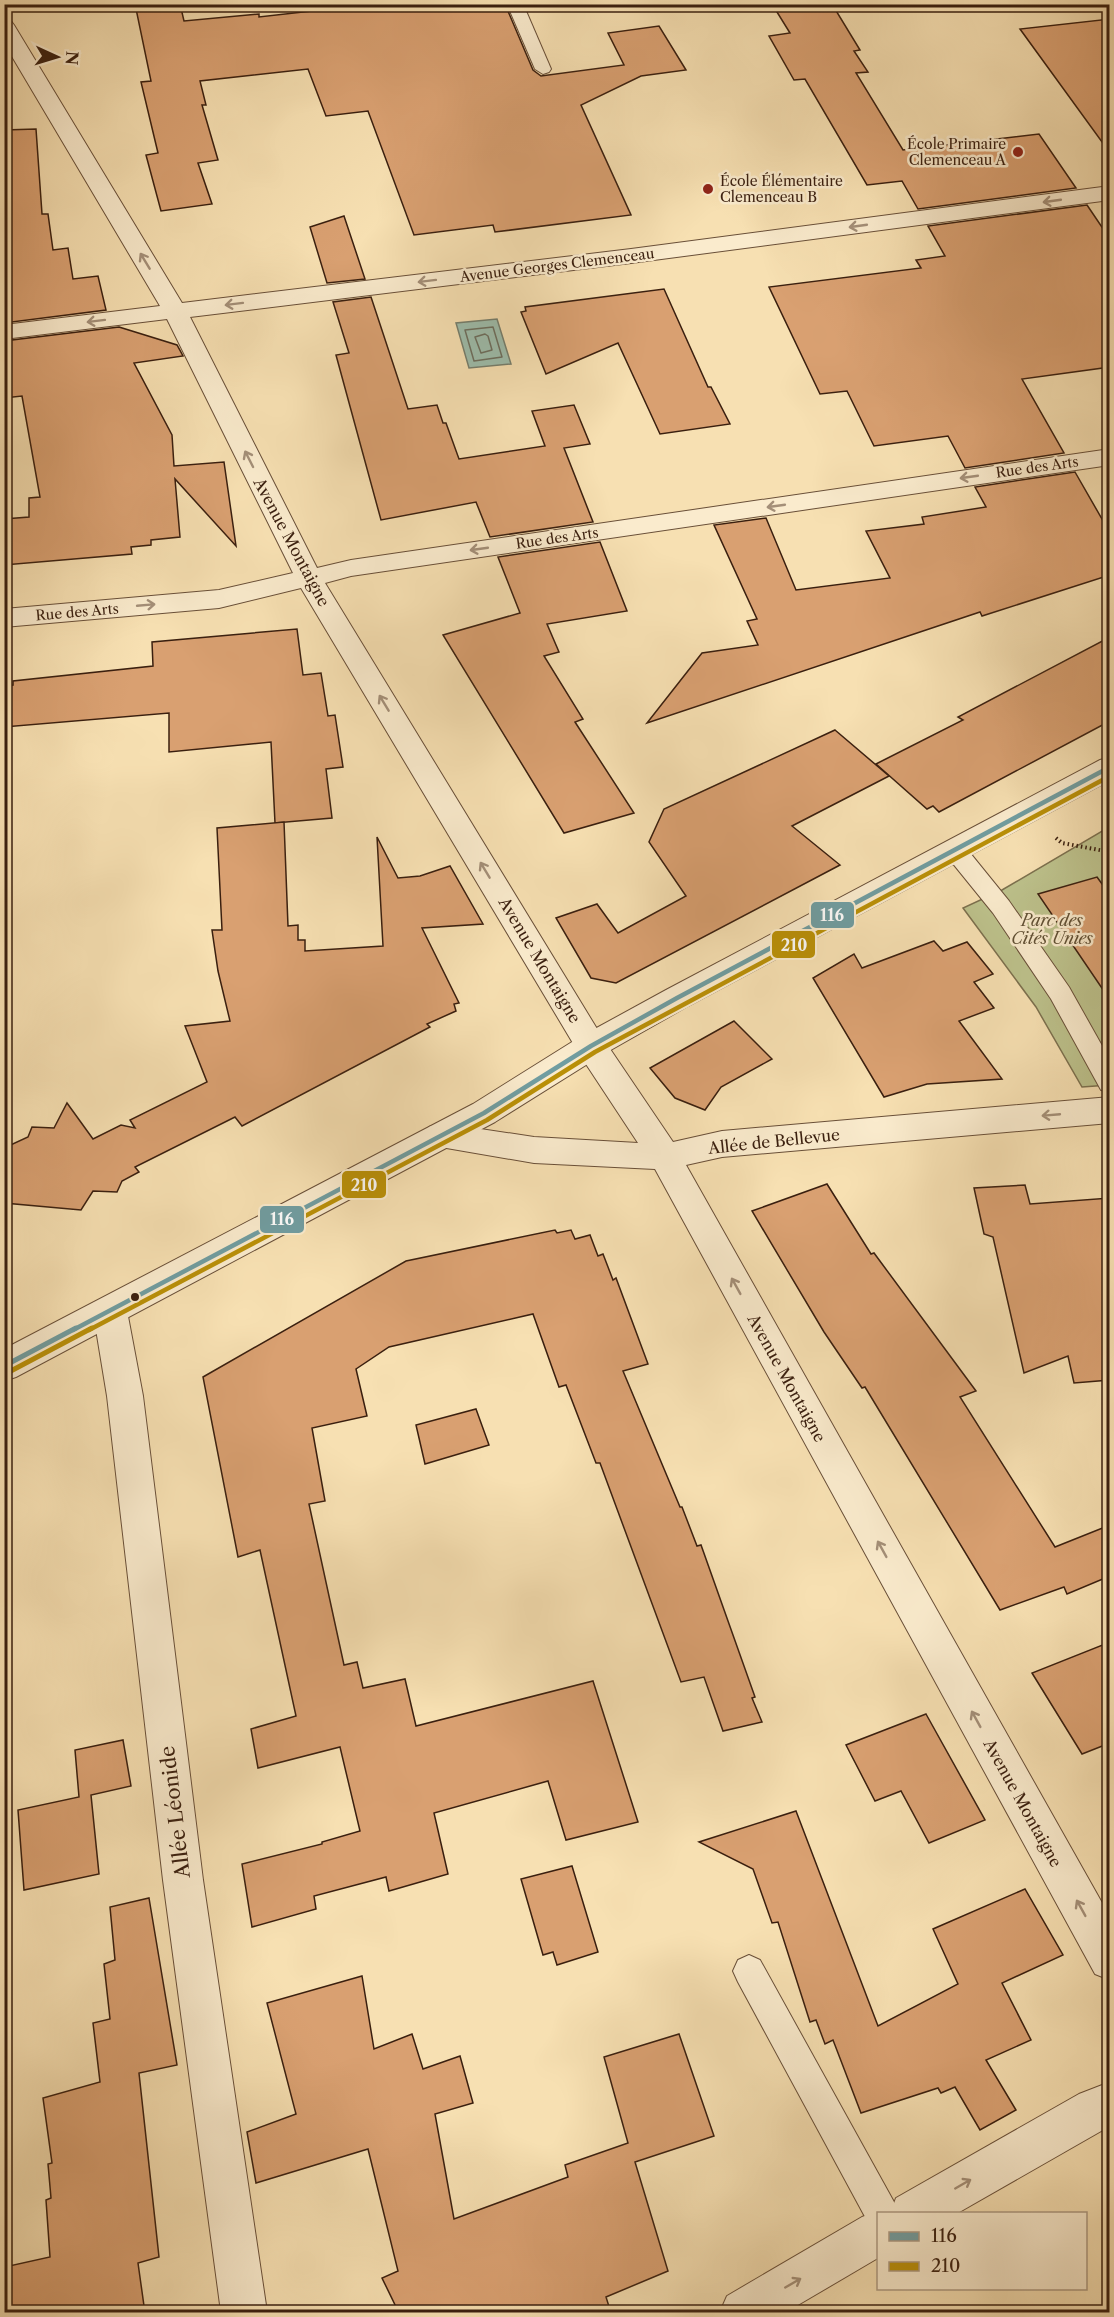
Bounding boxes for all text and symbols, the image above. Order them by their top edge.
north arrow [27,27,87,87]
text: N [61,50,82,66]
place label: École Primaire Clemenceau A [907,135,1007,169]
marker: École Primaire Clemenceau A [1011,145,1025,159]
place label: École Élémentaire Clemenceau B [720,172,843,206]
marker: École Élémentaire Clemenceau B [701,182,715,196]
one-way arrow [1042,195,1062,206]
one-way arrow [849,221,869,232]
street label: Avenue Georges Clemenceau [458,244,656,286]
one-way arrow [139,253,151,270]
one-way arrow [418,276,438,287]
one-way arrow [224,299,244,310]
one-way arrow [87,315,107,326]
one-way arrow [243,450,255,468]
street label: Rue des Arts [994,452,1080,482]
one-way arrow [959,472,979,483]
street label: Avenue Montaigne [249,473,334,610]
one-way arrow [766,500,786,511]
street label: Rue des Arts [514,523,600,553]
one-way arrow [469,544,489,555]
street label: Rue des Arts [35,599,119,625]
one-way arrow [136,600,156,611]
one-way arrow [378,695,390,712]
one-way arrow [478,862,490,879]
street label: Avenue Montaigne [494,893,585,1027]
line badge: 116 [810,901,855,929]
text: 116 [820,905,844,925]
park label: Parc des Cités Unies [1011,910,1093,948]
line badge: 210 [771,930,816,959]
text: 210 [781,935,807,955]
one-way arrow [1042,1110,1062,1121]
street label: Allée de Bellevue [706,1124,841,1158]
line badge: 210 [341,1170,387,1199]
text: 210 [351,1175,377,1195]
line badge: 116 [259,1205,305,1234]
text: 116 [270,1209,294,1229]
one-way arrow [730,1278,742,1295]
unlabelled marker [129,1291,141,1303]
street label: Avenue Montaigne [743,1310,830,1445]
one-way arrow [876,1540,887,1558]
one-way arrow [970,1711,982,1728]
street label: Avenue Montaigne [979,1735,1066,1870]
street label: Allée Léonide [155,1745,195,1880]
one-way arrow [1075,1900,1087,1917]
one-way arrow [954,2178,971,2190]
legend [877,2212,1087,2290]
text: 116 [931,2225,957,2247]
text: 210 [931,2255,960,2277]
one-way arrow [784,2277,801,2289]

